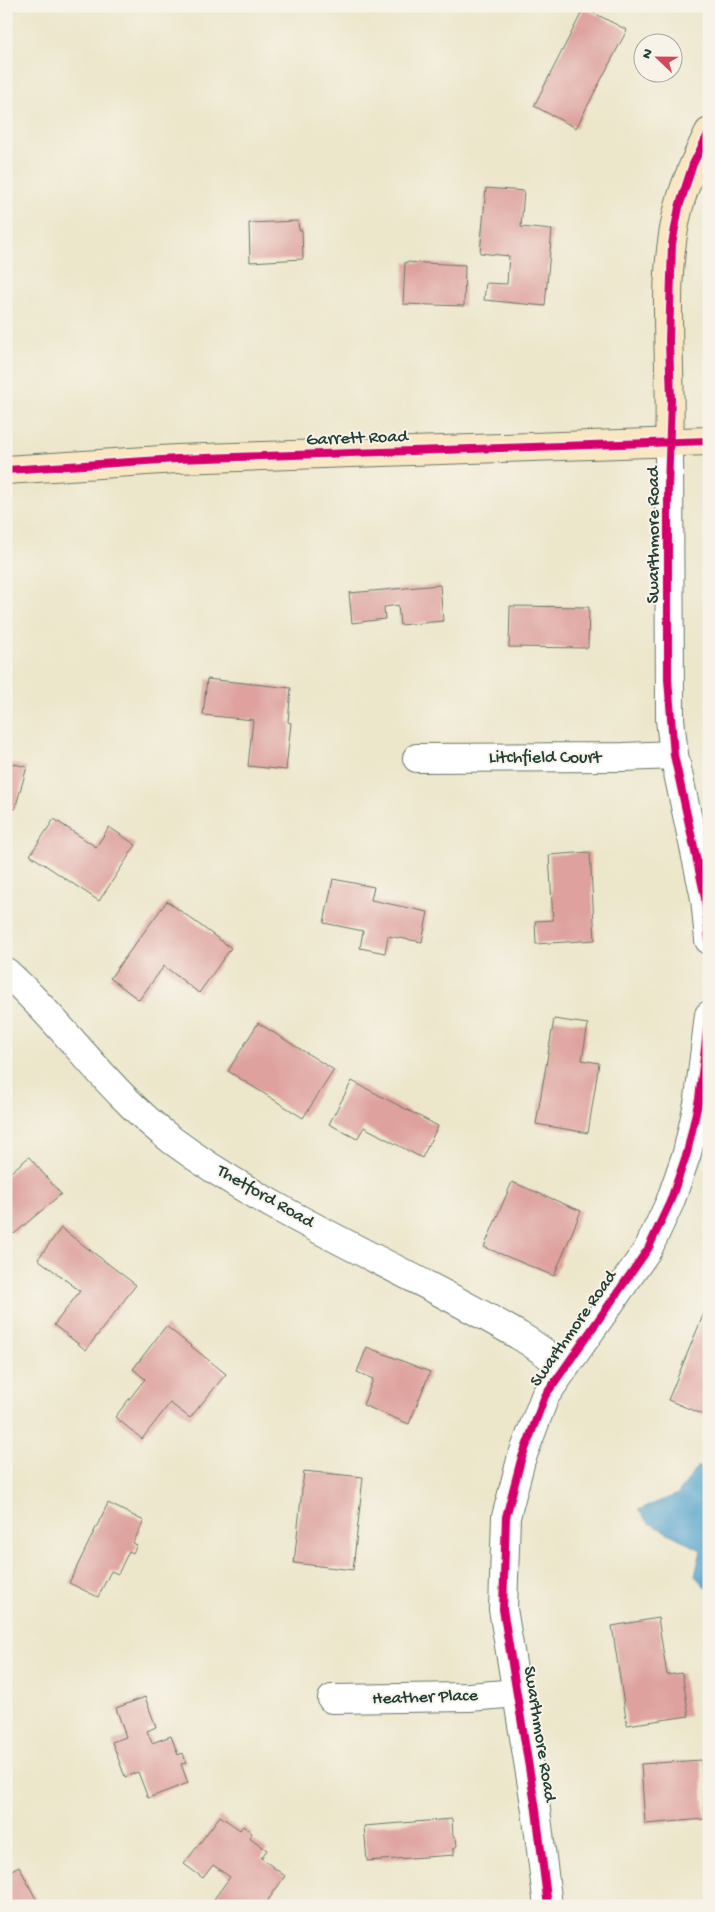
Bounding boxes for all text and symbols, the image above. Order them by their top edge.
north arrow [632,32,682,82]
text: N [639,47,658,61]
street label: Garrett Road [306,427,410,451]
street label: Swarthmore Road [644,465,665,604]
street label: Litchfield Court [489,748,603,769]
street label: Thetford Road [212,1160,319,1234]
street label: Swarthmore Road [526,1266,623,1391]
street label: Swarthmore Road [518,1665,560,1805]
street label: Heather Place [372,1686,479,1710]

